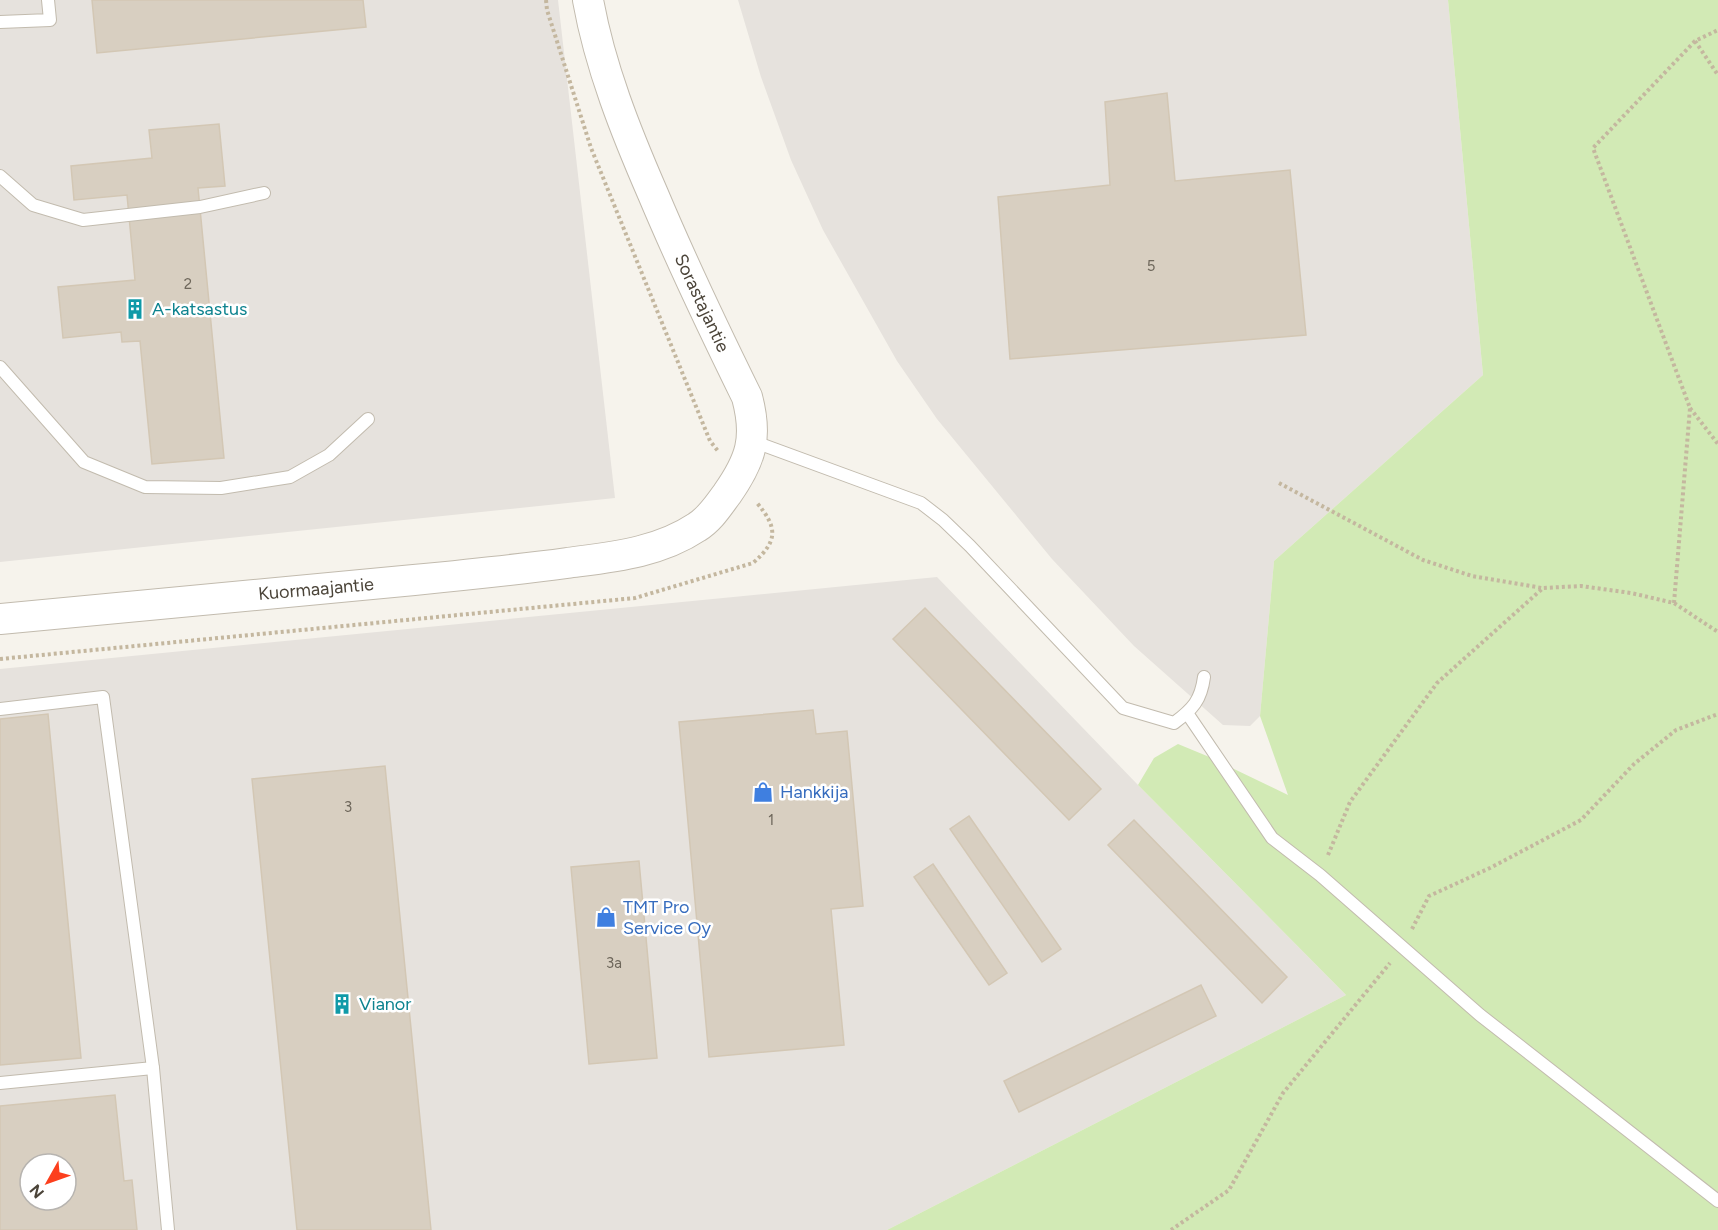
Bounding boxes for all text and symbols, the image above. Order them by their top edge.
street label: Sorastajantie [670,250,734,356]
house number: 5 [1147,257,1155,275]
house number: 2 [184,275,192,293]
building icon: A-katsastus [123,297,147,321]
place label: A-katsastus [152,298,247,320]
street label: Kuormaajantie [257,573,375,605]
shop icon: Hankkija [751,780,775,804]
place label: Hankkija [780,781,848,803]
house number: 3 [344,798,352,816]
house number: 1 [768,811,774,829]
place label: TMT Pro Service Oy [623,896,711,939]
shop icon: TMT Pro Service Oy [594,905,618,929]
house number: 3a [606,954,622,972]
building icon: Vianor [330,992,354,1016]
place label: Vianor [359,993,411,1015]
north arrow [18,1152,78,1212]
text: N [26,1180,48,1202]

